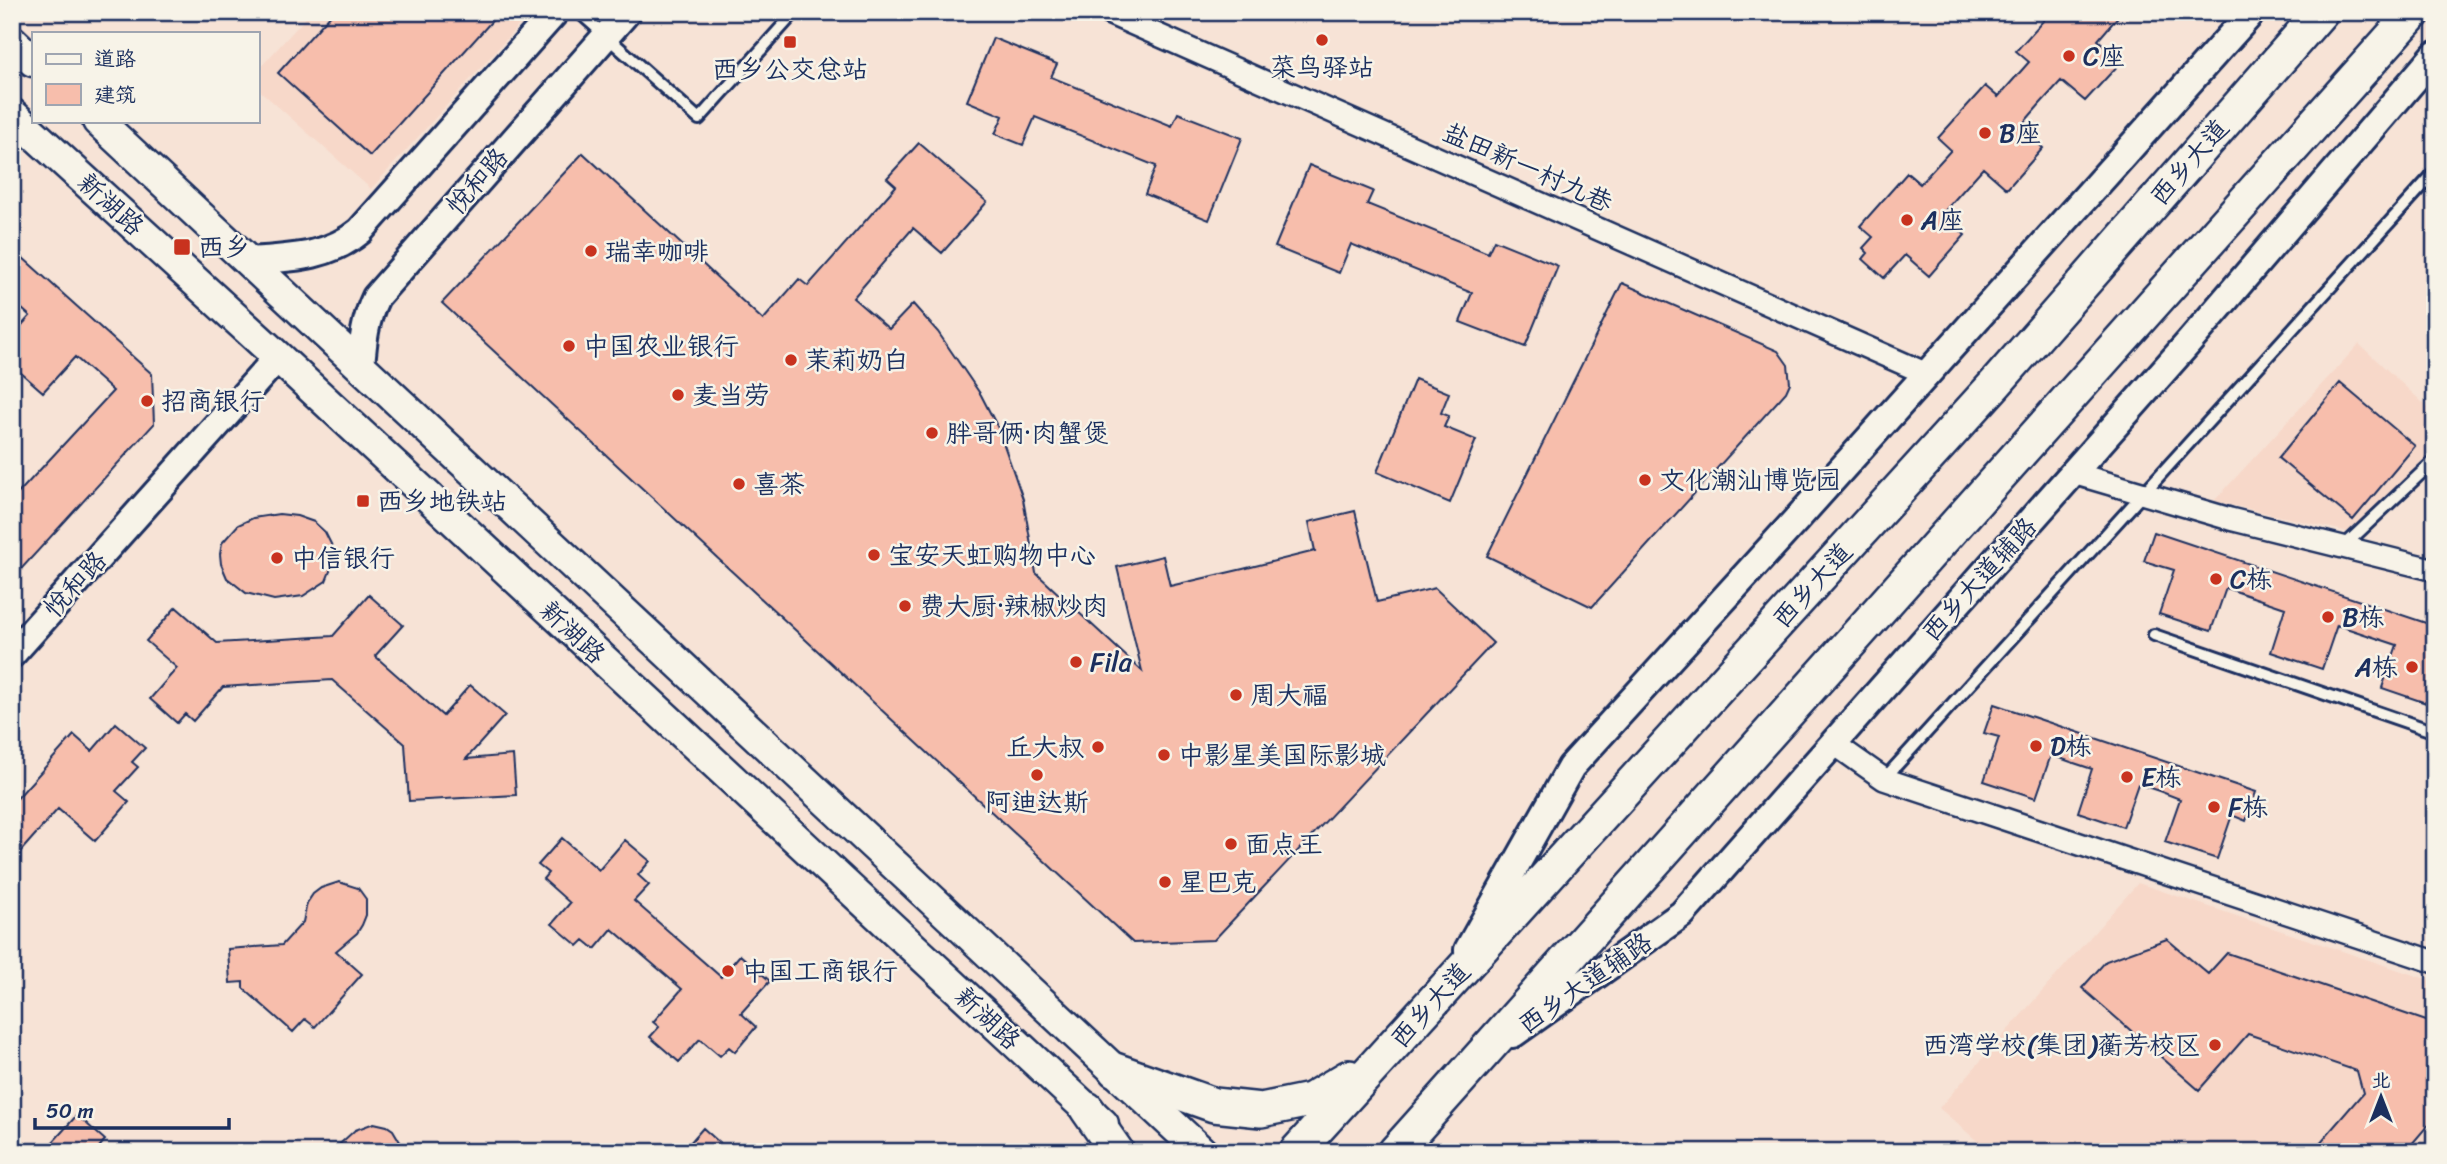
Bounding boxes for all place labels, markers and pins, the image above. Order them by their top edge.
marker: 菜鸟驿站 [1314,32,1330,48]
place label: C座 [2083,33,2125,79]
marker: 西乡公交总站 [782,34,798,50]
place label: 菜鸟驿站 [1270,44,1374,90]
place label: 西乡公交总站 [712,46,868,92]
marker: C座 [2061,48,2077,64]
place label: B座 [1999,110,2041,156]
marker: B座 [1977,125,1993,141]
place label: A座 [1920,197,1964,243]
marker: A座 [1899,212,1915,228]
place label: 西乡 [198,224,250,270]
place label: 瑞幸咖啡 [605,228,709,274]
marker: 西乡 [172,237,192,257]
marker: 瑞幸咖啡 [583,243,599,259]
place label: 中国农业银行 [583,323,739,369]
place label: 茉莉奶白 [805,337,909,383]
marker: 中国农业银行 [561,338,577,354]
marker: 茉莉奶白 [783,352,799,368]
place label: 麦当劳 [692,372,770,418]
place label: 招商银行 [161,378,265,424]
marker: 麦当劳 [670,387,686,403]
marker: 招商银行 [139,393,155,409]
place label: 胖哥俩·肉蟹煲 [946,410,1109,456]
marker: 胖哥俩·肉蟹煲 [924,425,940,441]
place label: 文化潮汕博览园 [1659,457,1841,503]
place label: 喜茶 [753,461,805,507]
marker: 文化潮汕博览园 [1637,472,1653,488]
marker: 喜茶 [731,476,747,492]
place label: 西乡地铁站 [377,478,507,524]
marker: 西乡地铁站 [355,493,371,509]
place label: 宝安天虹购物中心 [888,532,1096,578]
place label: 中信银行 [291,535,395,581]
marker: 宝安天虹购物中心 [866,547,882,563]
marker: 中信银行 [269,550,285,566]
place label: C栋 [2230,556,2272,602]
marker: C栋 [2208,571,2224,587]
place label: 费大厨·辣椒炒肉 [919,583,1108,629]
place label: B栋 [2342,594,2384,640]
marker: 费大厨·辣椒炒肉 [897,598,913,614]
marker: B栋 [2320,609,2336,625]
place label: Fila [1090,639,1133,685]
place label: A栋 [2354,644,2398,690]
marker: Fila [1068,654,1084,670]
marker: A栋 [2404,659,2420,675]
place label: 周大福 [1250,672,1328,718]
marker: 周大福 [1228,687,1244,703]
place label: D栋 [2050,723,2092,769]
place label: 丘大叔 [1006,724,1084,770]
place label: 中影星美国际影城 [1178,732,1386,778]
marker: D栋 [2028,738,2044,754]
marker: 丘大叔 [1090,739,1106,755]
marker: 中影星美国际影城 [1156,747,1172,763]
place label: E栋 [2141,754,2181,800]
marker: 阿迪达斯 [1029,767,1045,783]
marker: E栋 [2119,769,2135,785]
place label: 阿迪达斯 [985,779,1089,825]
place label: F栋 [2228,784,2268,830]
marker: F栋 [2206,799,2222,815]
place label: 面点王 [1245,821,1323,867]
marker: 面点王 [1223,836,1239,852]
place label: 星巴克 [1179,859,1257,905]
marker: 星巴克 [1157,874,1173,890]
place label: 中国工商银行 [742,948,898,994]
marker: 中国工商银行 [720,963,736,979]
place label: 西湾学校(集团)蘅芳校区 [1923,1022,2201,1068]
marker: 西湾学校(集团)蘅芳校区 [2207,1037,2223,1053]

